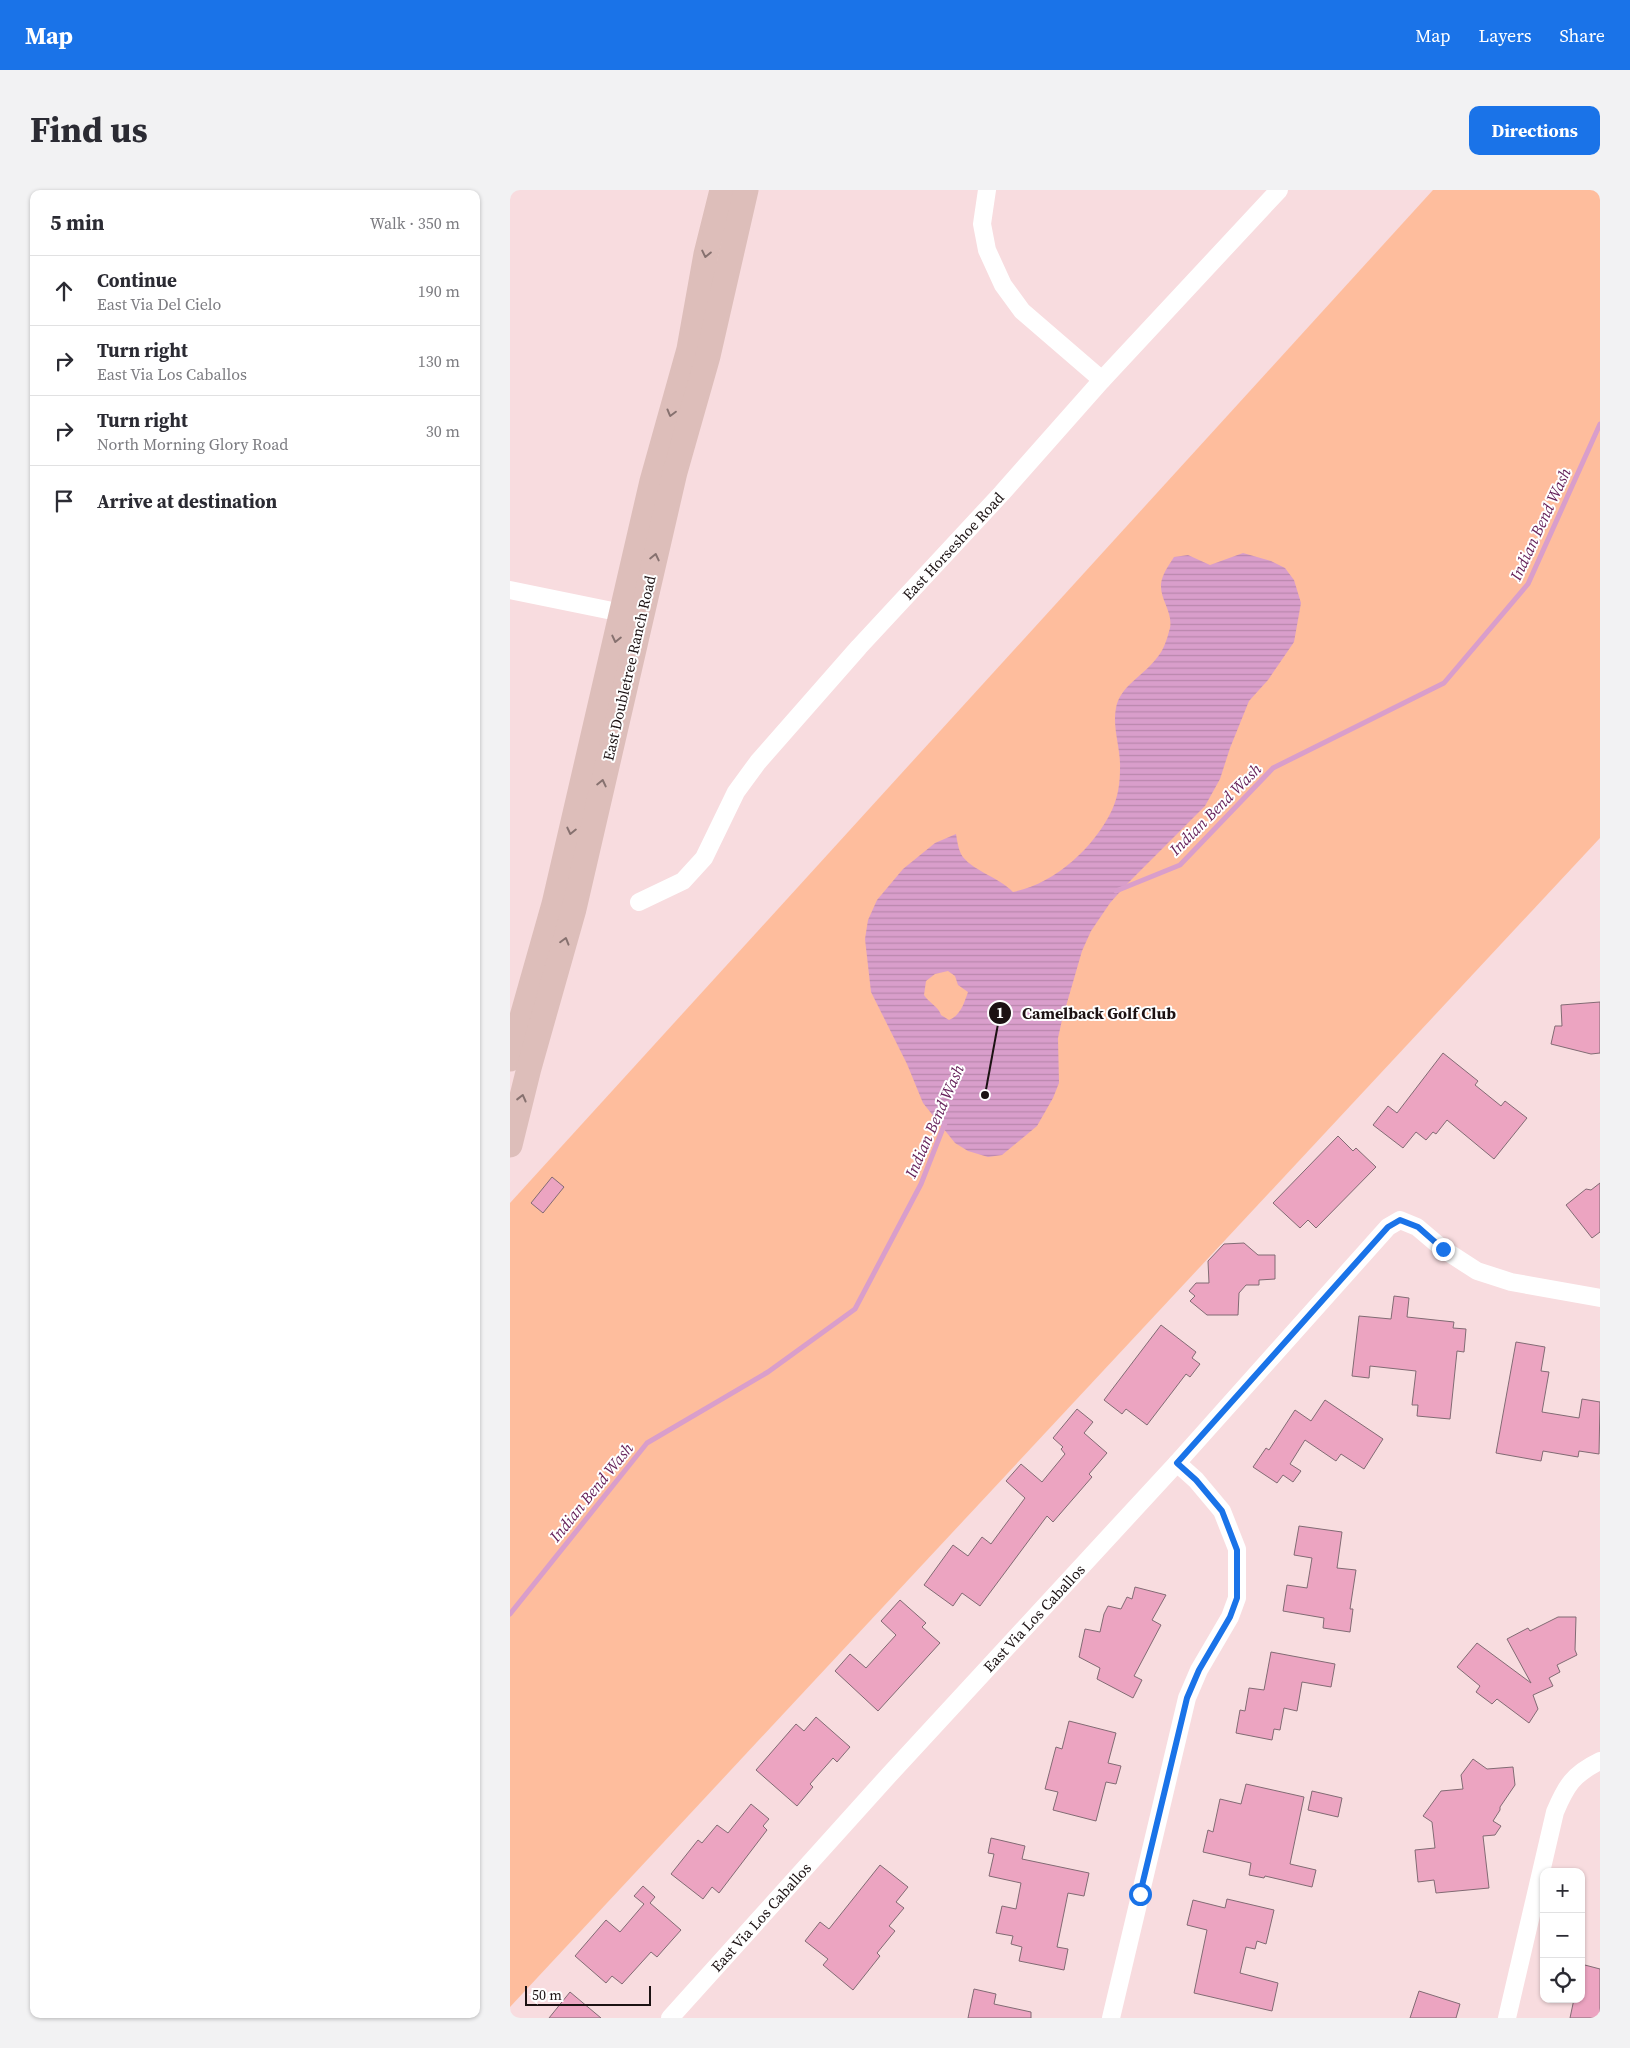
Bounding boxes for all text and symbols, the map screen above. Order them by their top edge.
text: Map [25,19,73,52]
text: Map [1415,23,1450,48]
text: Layers [1478,23,1531,48]
text: Share [1559,23,1605,48]
text: Find us [30,106,148,154]
button: Directions [1469,106,1600,155]
text: 5 min [50,208,105,237]
text: Walk · 350 m [370,212,460,234]
one-way arrow [701,250,712,259]
text: Continue [97,267,177,293]
icon: ahead [50,277,78,305]
text: 190 m [418,280,460,302]
text: East Via Del Cielo [97,293,221,315]
text: Turn right [97,337,188,363]
icon: right [50,347,78,375]
text: 130 m [418,350,460,372]
text: East Via Los Caballos [97,363,247,385]
text: Turn right [97,407,188,433]
one-way arrow [667,408,677,416]
icon: right [50,417,78,445]
text: 30 m [426,420,460,442]
text: North Morning Glory Road [97,433,288,455]
water label: Indian Bend Wash [1504,464,1576,585]
icon: arrive [50,487,78,515]
street label: East Horseshoe Road [897,487,1009,605]
text: Arrive at destination [97,488,277,514]
one-way arrow [649,552,660,561]
street label: East Doubletree Ranch Road [597,573,661,763]
one-way arrow [611,634,622,643]
water label: Indian Bend Wash [1163,758,1266,861]
one-way arrow [596,779,607,788]
one-way arrow [566,826,577,835]
one-way arrow [559,937,570,946]
callout: Camelback Golf Club [988,997,1186,1028]
text: 1 [996,1002,1004,1023]
text: Camelback Golf Club [1022,1002,1176,1024]
water label: Indian Bend Wash [899,1061,969,1182]
one-way arrow [516,1094,526,1102]
route end [1432,1238,1455,1261]
water label: Indian Bend Wash [543,1438,638,1547]
street label: East Via Los Caballos [978,1559,1090,1677]
street label: East Via Los Caballos [706,1858,816,1976]
map controls [1540,1868,1585,2003]
button: + [1540,1868,1585,1913]
route start [1129,1883,1152,1906]
button: − [1540,1913,1585,1958]
button: locate [1540,1958,1585,2003]
scale bar [525,1983,651,2006]
text: 50 m [532,1985,562,2005]

